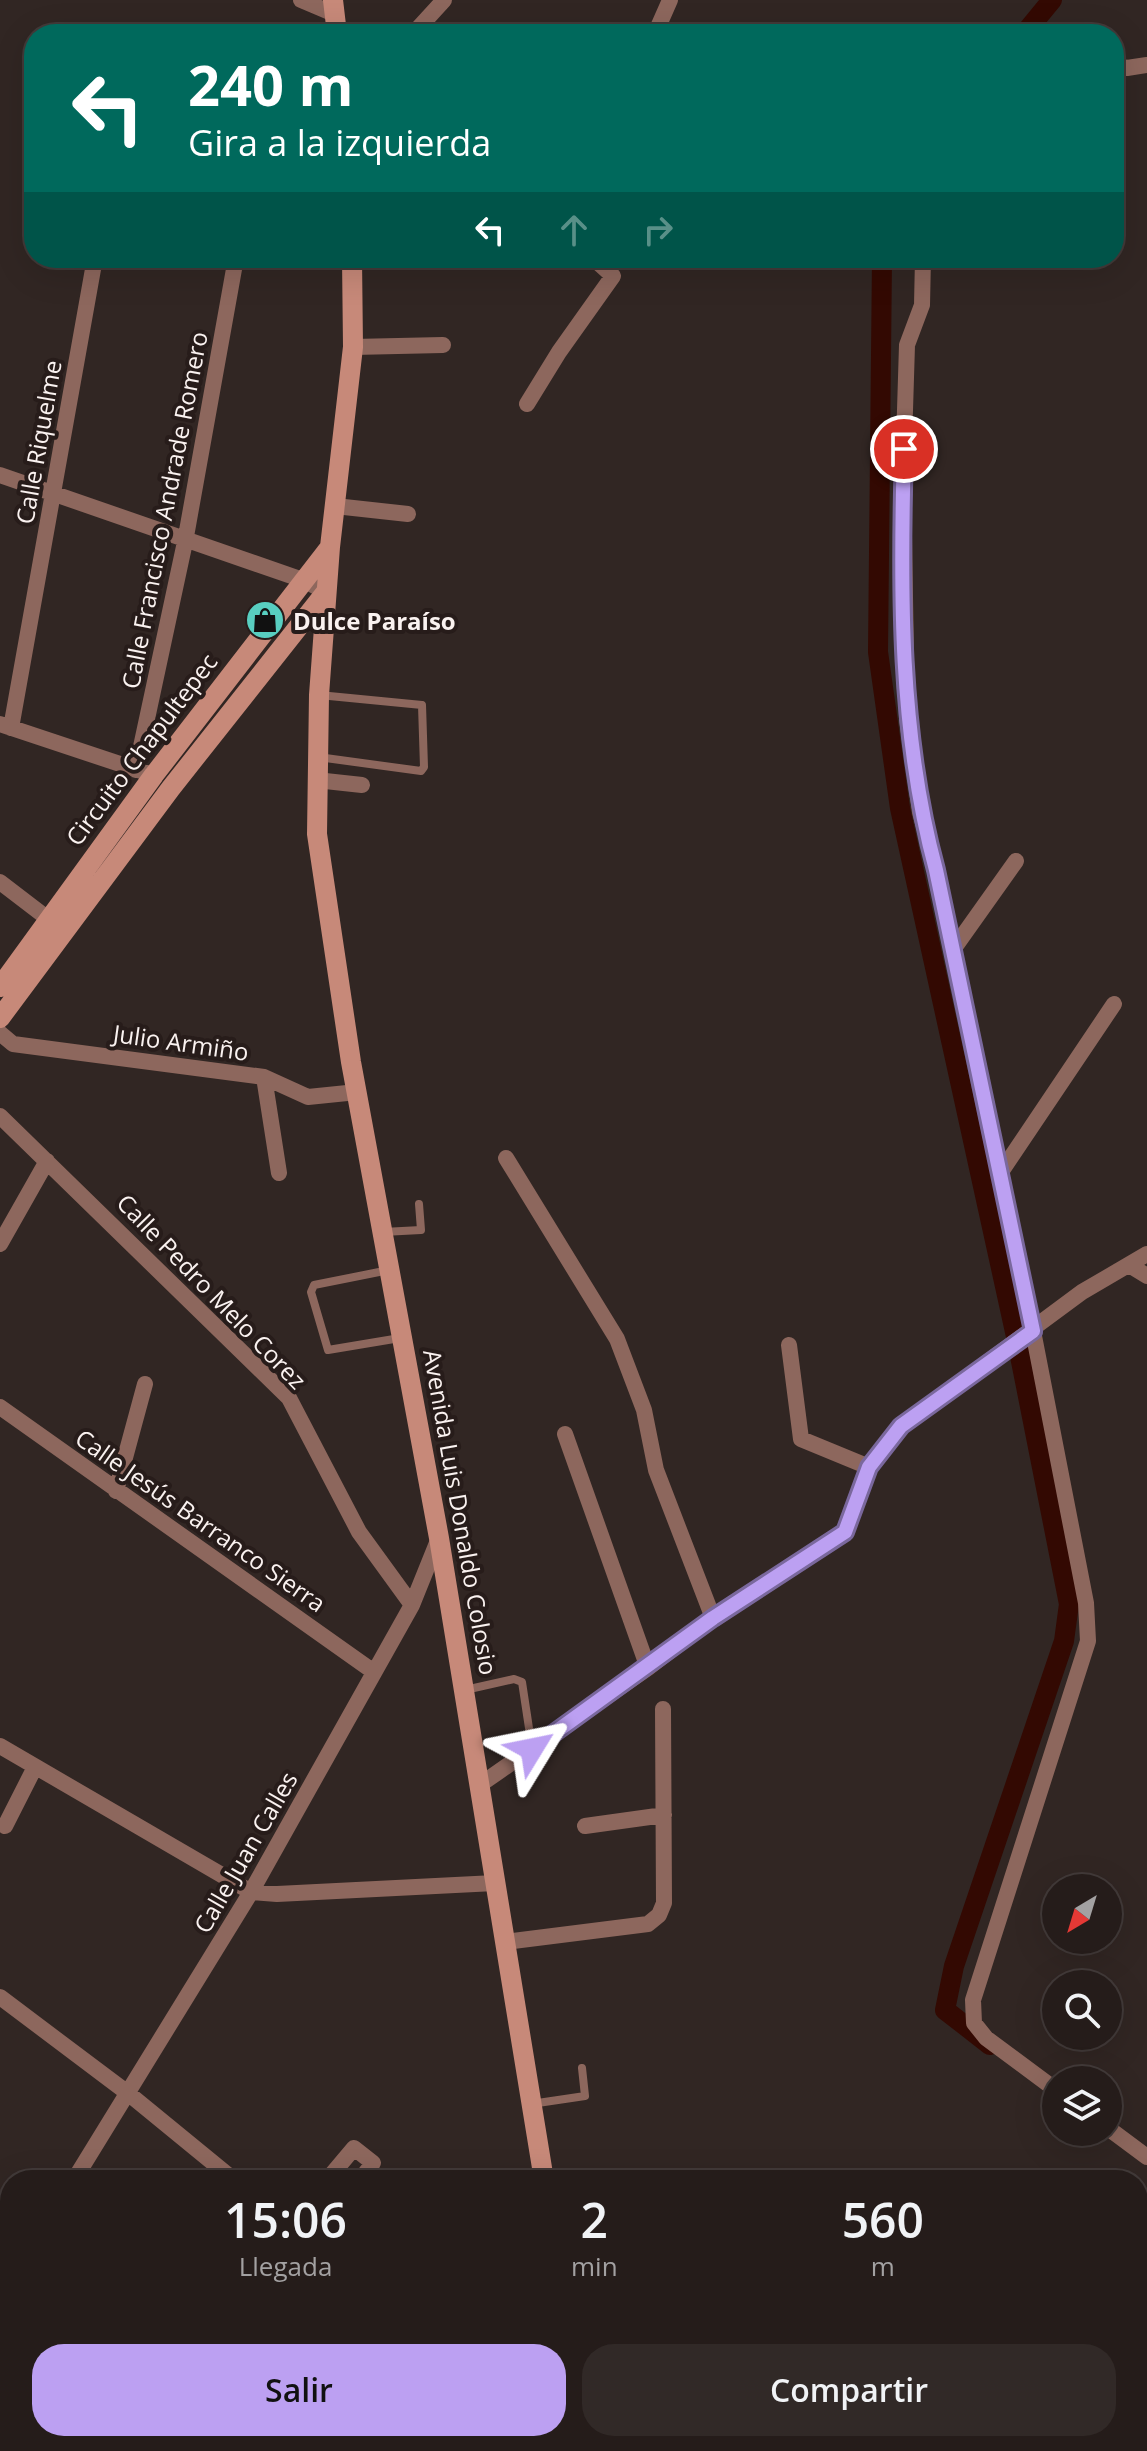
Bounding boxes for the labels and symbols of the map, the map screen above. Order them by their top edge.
street label: Calle Francisco Andrade Romero [113,329,215,691]
street label: Calle Riquelme [7,357,69,527]
pin [870,415,938,483]
shop icon: Dulce Paraíso [244,599,286,641]
place label: Dulce Paraíso [293,604,456,637]
street label: Circuito Chapultepec [58,646,224,852]
street label: Julio Armiño [109,1016,251,1068]
street label: Calle Pedro Melo Corez [110,1186,314,1396]
street label: Avenida Luis Donaldo Colosio [416,1347,506,1677]
street label: Calle Jesús Barranco Sierra [69,1421,333,1619]
position arrow [490,1707,574,1791]
street label: Calle Juan Calles [185,1765,305,1939]
north arrow [1042,1874,1122,1954]

